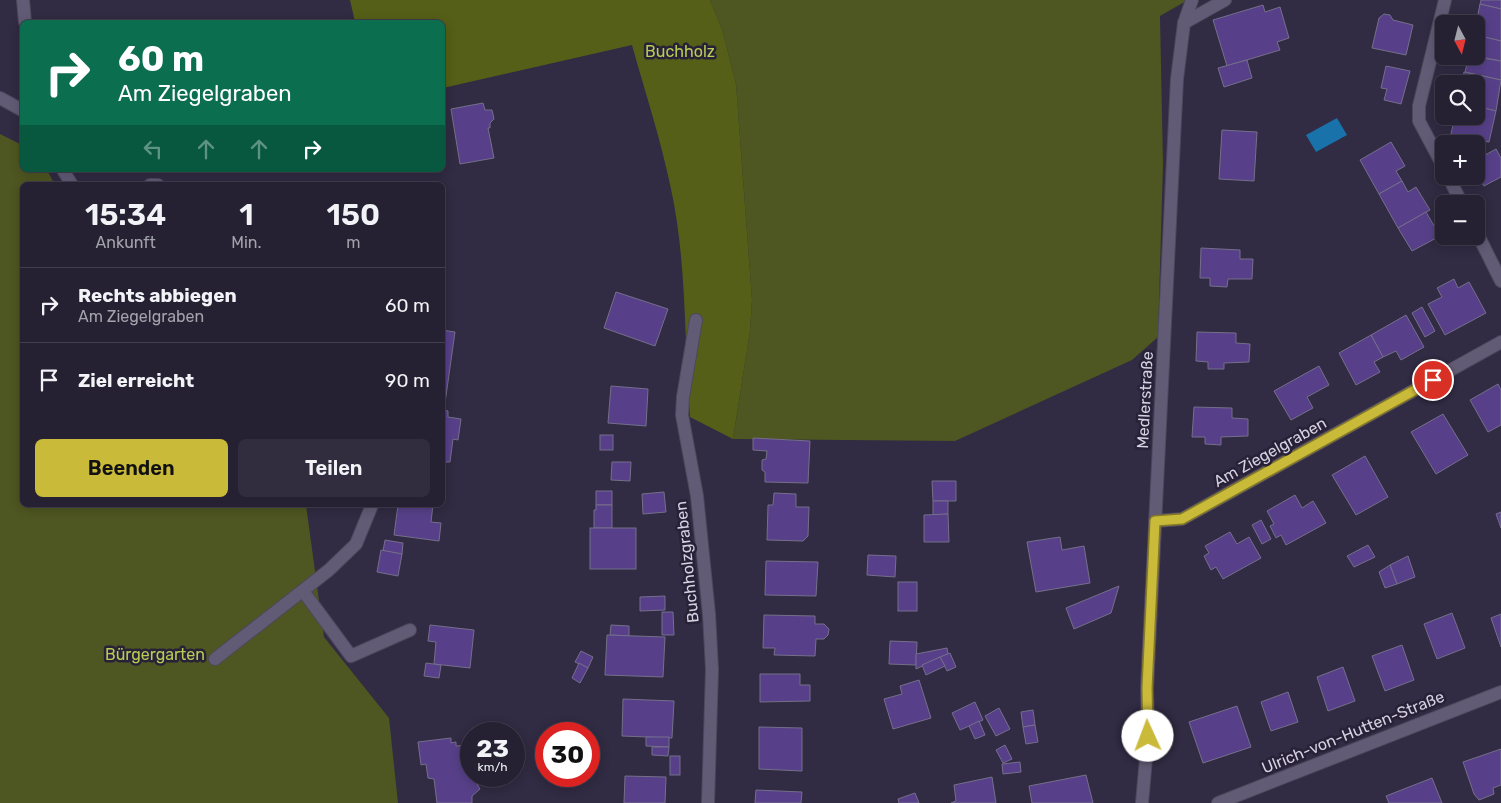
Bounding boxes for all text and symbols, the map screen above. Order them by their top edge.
north arrow [1435,15,1485,65]
map controls [1435,15,1485,245]
text: 60 m [118,38,204,80]
icon: right [35,40,100,105]
park label: Buchholz [645,42,715,61]
button: search [1435,75,1485,125]
text: Am Ziegelgraben [118,80,292,107]
icon: left [139,135,167,163]
icon: ahead [192,135,220,163]
icon: ahead [245,135,273,163]
icon: right [298,135,326,163]
button: + [1435,135,1485,185]
button: − [1435,195,1485,245]
text: 15:34 [85,197,166,233]
text: 1 [239,197,254,233]
text: 150 [327,197,380,233]
text: Ankunft [95,233,156,252]
text: Min. [231,233,262,252]
text: m [346,233,360,252]
text: Rechts abbiegen [78,284,237,307]
icon: right [35,291,63,319]
text: 60 m [385,294,430,317]
text: Am Ziegelgraben [78,307,204,326]
street label: Medlerstraße [1133,351,1157,449]
pin [1412,359,1454,401]
icon: arrive [35,366,63,394]
icon: arrive [1419,366,1447,394]
text: Ziel erreicht [78,369,194,392]
text: 90 m [385,369,430,392]
street label: Am Ziegelgraben [1210,413,1330,491]
button: Beenden [35,439,228,497]
button: Teilen [238,439,430,497]
street label: Buchholzgraben [671,500,703,624]
park label: Bürgergarten [105,645,205,664]
street label: Ulrich-von-Hutten-Straße [1259,687,1447,777]
position arrow [1121,709,1173,761]
speed limit sign: 30 [535,722,600,787]
text: 23 [476,734,509,763]
text: km/h [478,760,507,774]

